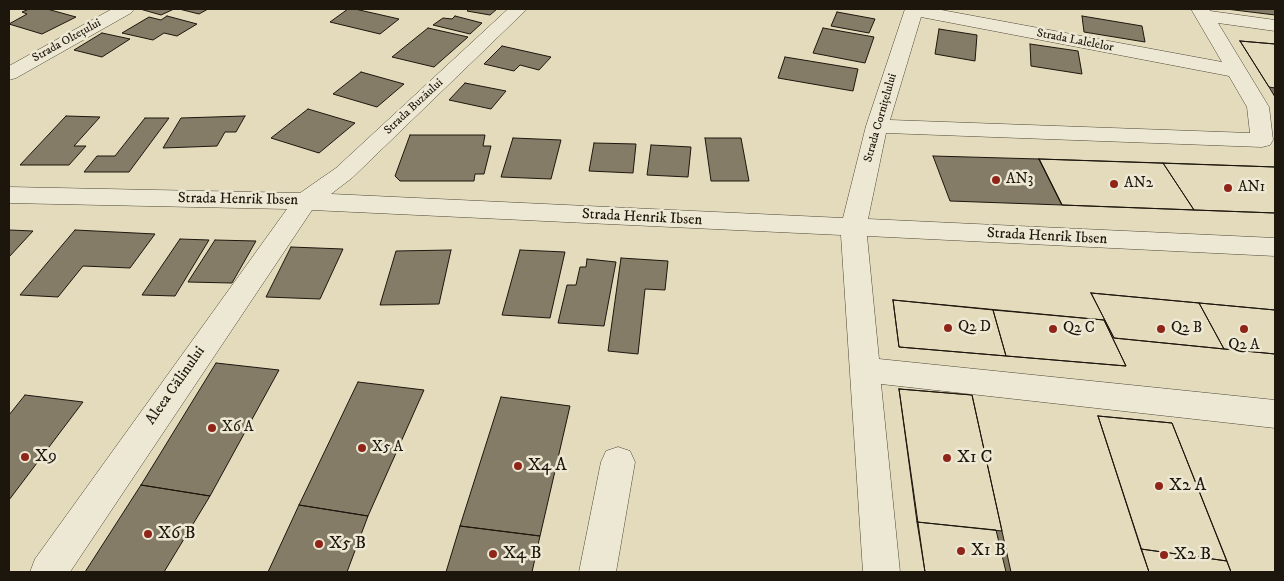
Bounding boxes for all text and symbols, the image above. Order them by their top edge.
street label: Strada Oltețului [30,16,104,66]
street label: Strada Lalelelor [1035,26,1115,56]
street label: Strada Cornițelului [861,72,901,164]
street label: Strada Buzăului [382,76,446,138]
place label: AN3 [1006,171,1033,189]
marker: AN3 [990,174,1002,186]
place label: AN2 [1124,175,1153,193]
marker: AN2 [1108,178,1120,190]
place label: AN1 [1238,179,1265,197]
marker: AN1 [1222,182,1234,194]
street label: Strada Henrik Ibsen [178,190,298,210]
street label: Strada Henrik Ibsen [581,206,703,230]
street label: Strada Henrik Ibsen [986,225,1108,249]
place label: Q2 D [958,319,991,337]
place label: Q2 C [1063,320,1095,338]
place label: Q2 B [1171,320,1202,338]
marker: Q2 D [942,322,954,334]
marker: Q2 C [1047,323,1059,335]
marker: Q2 B [1155,323,1167,335]
marker: Q2 A [1238,323,1250,335]
place label: Q2 A [1228,337,1260,355]
street label: Aleea Călinului [142,343,210,429]
place label: X6 A [222,419,253,437]
marker: X6 A [206,422,218,434]
place label: X5 A [372,439,403,457]
marker: X5 A [356,442,368,454]
place label: X9 [35,446,57,468]
place label: X1 C [957,447,992,469]
marker: X9 [19,451,31,463]
marker: X1 C [941,452,953,464]
place label: X4 A [528,455,567,477]
marker: X4 A [512,460,524,472]
place label: X2 A [1169,475,1206,497]
marker: X2 A [1153,480,1165,492]
place label: X6 B [158,523,196,545]
marker: X6 B [142,528,154,540]
place label: X5 B [329,533,366,555]
marker: X5 B [313,538,325,550]
place label: X1 B [971,540,1006,562]
place label: X4 B [503,543,542,565]
place label: X2 B [1174,544,1211,566]
marker: X1 B [955,545,967,557]
marker: X4 B [487,548,499,560]
marker: X2 B [1158,549,1170,561]

